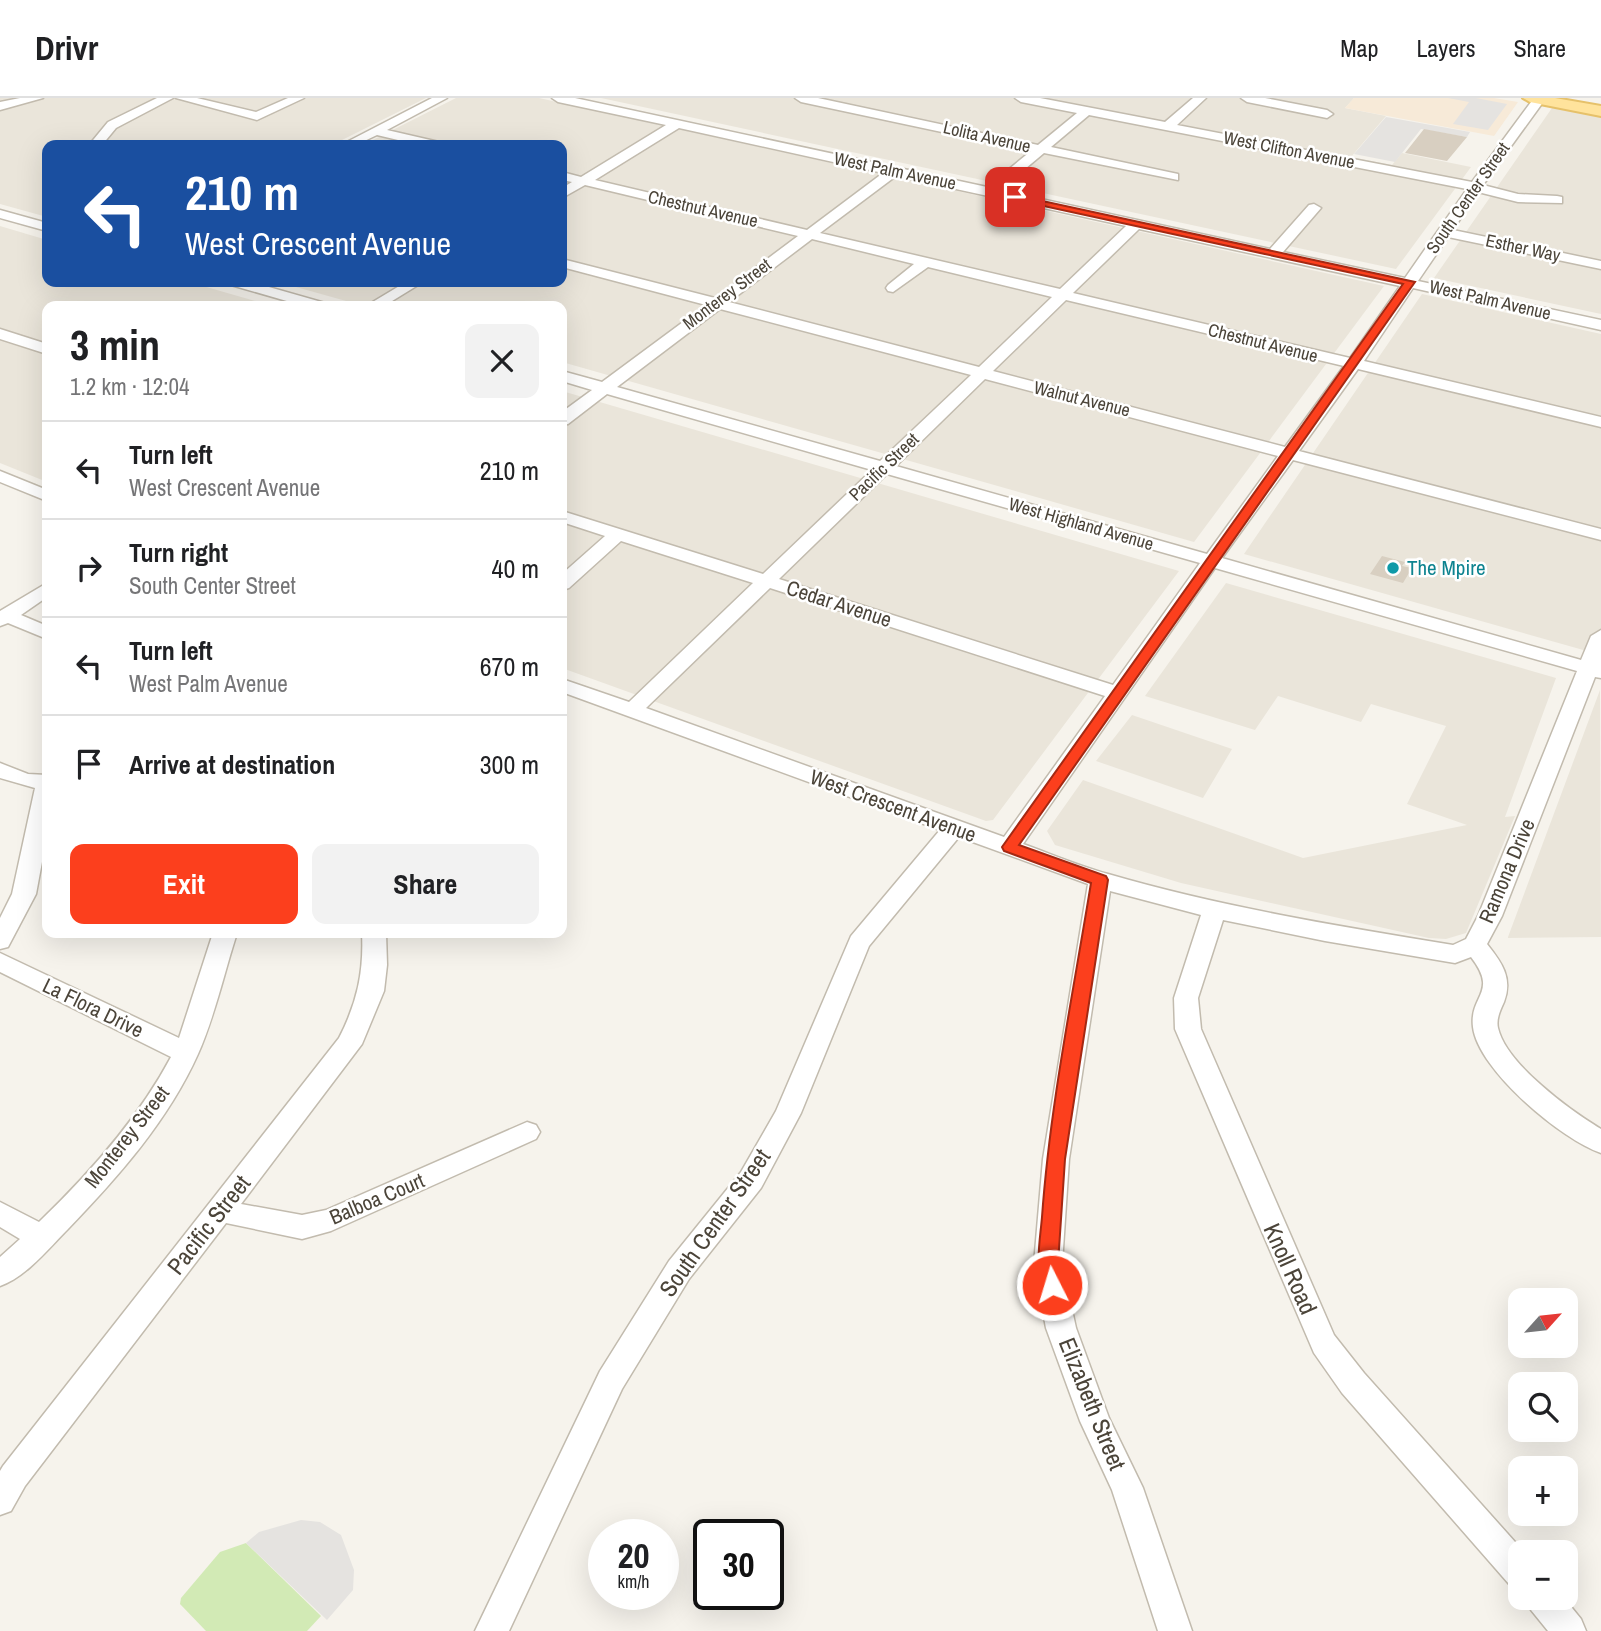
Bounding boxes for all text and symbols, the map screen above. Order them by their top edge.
text: Drivr [35,26,98,70]
text: Map [1340,32,1378,64]
text: Layers [1416,32,1475,64]
text: Share [1513,32,1566,64]
street label: Lolita Avenue [941,114,1033,159]
street label: West Clifton Avenue [1221,125,1357,174]
street label: South Center Street [1420,137,1515,258]
street label: West Palm Avenue [832,145,958,196]
text: 210 m [185,159,299,225]
pin [985,167,1045,227]
icon: left [70,168,161,259]
icon: arrive [996,178,1034,216]
street label: Chestnut Avenue [646,184,761,233]
text: West Crescent Avenue [185,222,451,265]
street label: Esther Way [1483,227,1563,268]
street label: Monterey Street [677,252,776,335]
street label: West Palm Avenue [1427,273,1553,326]
text: 3 min [70,317,160,373]
street label: Chestnut Avenue [1206,317,1321,368]
button: close [465,324,539,398]
text: 1.2 km · 12:04 [70,371,190,402]
street label: Walnut Avenue [1031,374,1133,423]
street label: Pacific Street [843,427,924,506]
text: Turn left [129,437,213,472]
icon: left [70,451,108,489]
text: 210 m [480,453,539,488]
text: West Crescent Avenue [129,472,320,503]
street label: West Highland Avenue [1006,491,1157,556]
text: Turn right [129,535,228,570]
icon: right [70,549,108,587]
text: 40 m [492,551,539,586]
place label: The Mpire [1407,553,1485,582]
marker: The Mpire [1385,560,1401,576]
text: South Center Street [129,570,296,601]
street label: Cedar Avenue [783,573,895,634]
text: Turn left [129,633,213,668]
icon: left [70,647,108,685]
text: 670 m [480,649,539,684]
text: West Palm Avenue [129,668,288,699]
icon: arrive [70,745,108,783]
text: Arrive at destination [129,747,335,782]
text: 300 m [480,747,539,782]
street label: West Crescent Avenue [806,762,980,849]
street label: Ramona Drive [1472,814,1542,928]
button: Exit [70,844,298,924]
button: Share [312,844,539,924]
street label: La Flora Drive [38,971,149,1044]
street label: Monterey Street [77,1079,176,1194]
street label: South Center Street [651,1142,777,1303]
street label: Balboa Court [325,1165,429,1232]
street label: Pacific Street [159,1168,258,1281]
street label: Knoll Road [1257,1218,1325,1319]
position arrow [1015,1248,1089,1322]
north arrow [1508,1288,1578,1358]
map controls [1508,1288,1578,1610]
street label: Elizabeth Street [1052,1333,1134,1475]
button: search [1508,1372,1578,1442]
button: + [1508,1456,1578,1526]
speed limit sign: 30 [693,1519,784,1610]
text: 20 [618,1532,649,1579]
button: − [1508,1540,1578,1610]
text: km/h [618,1569,650,1594]

